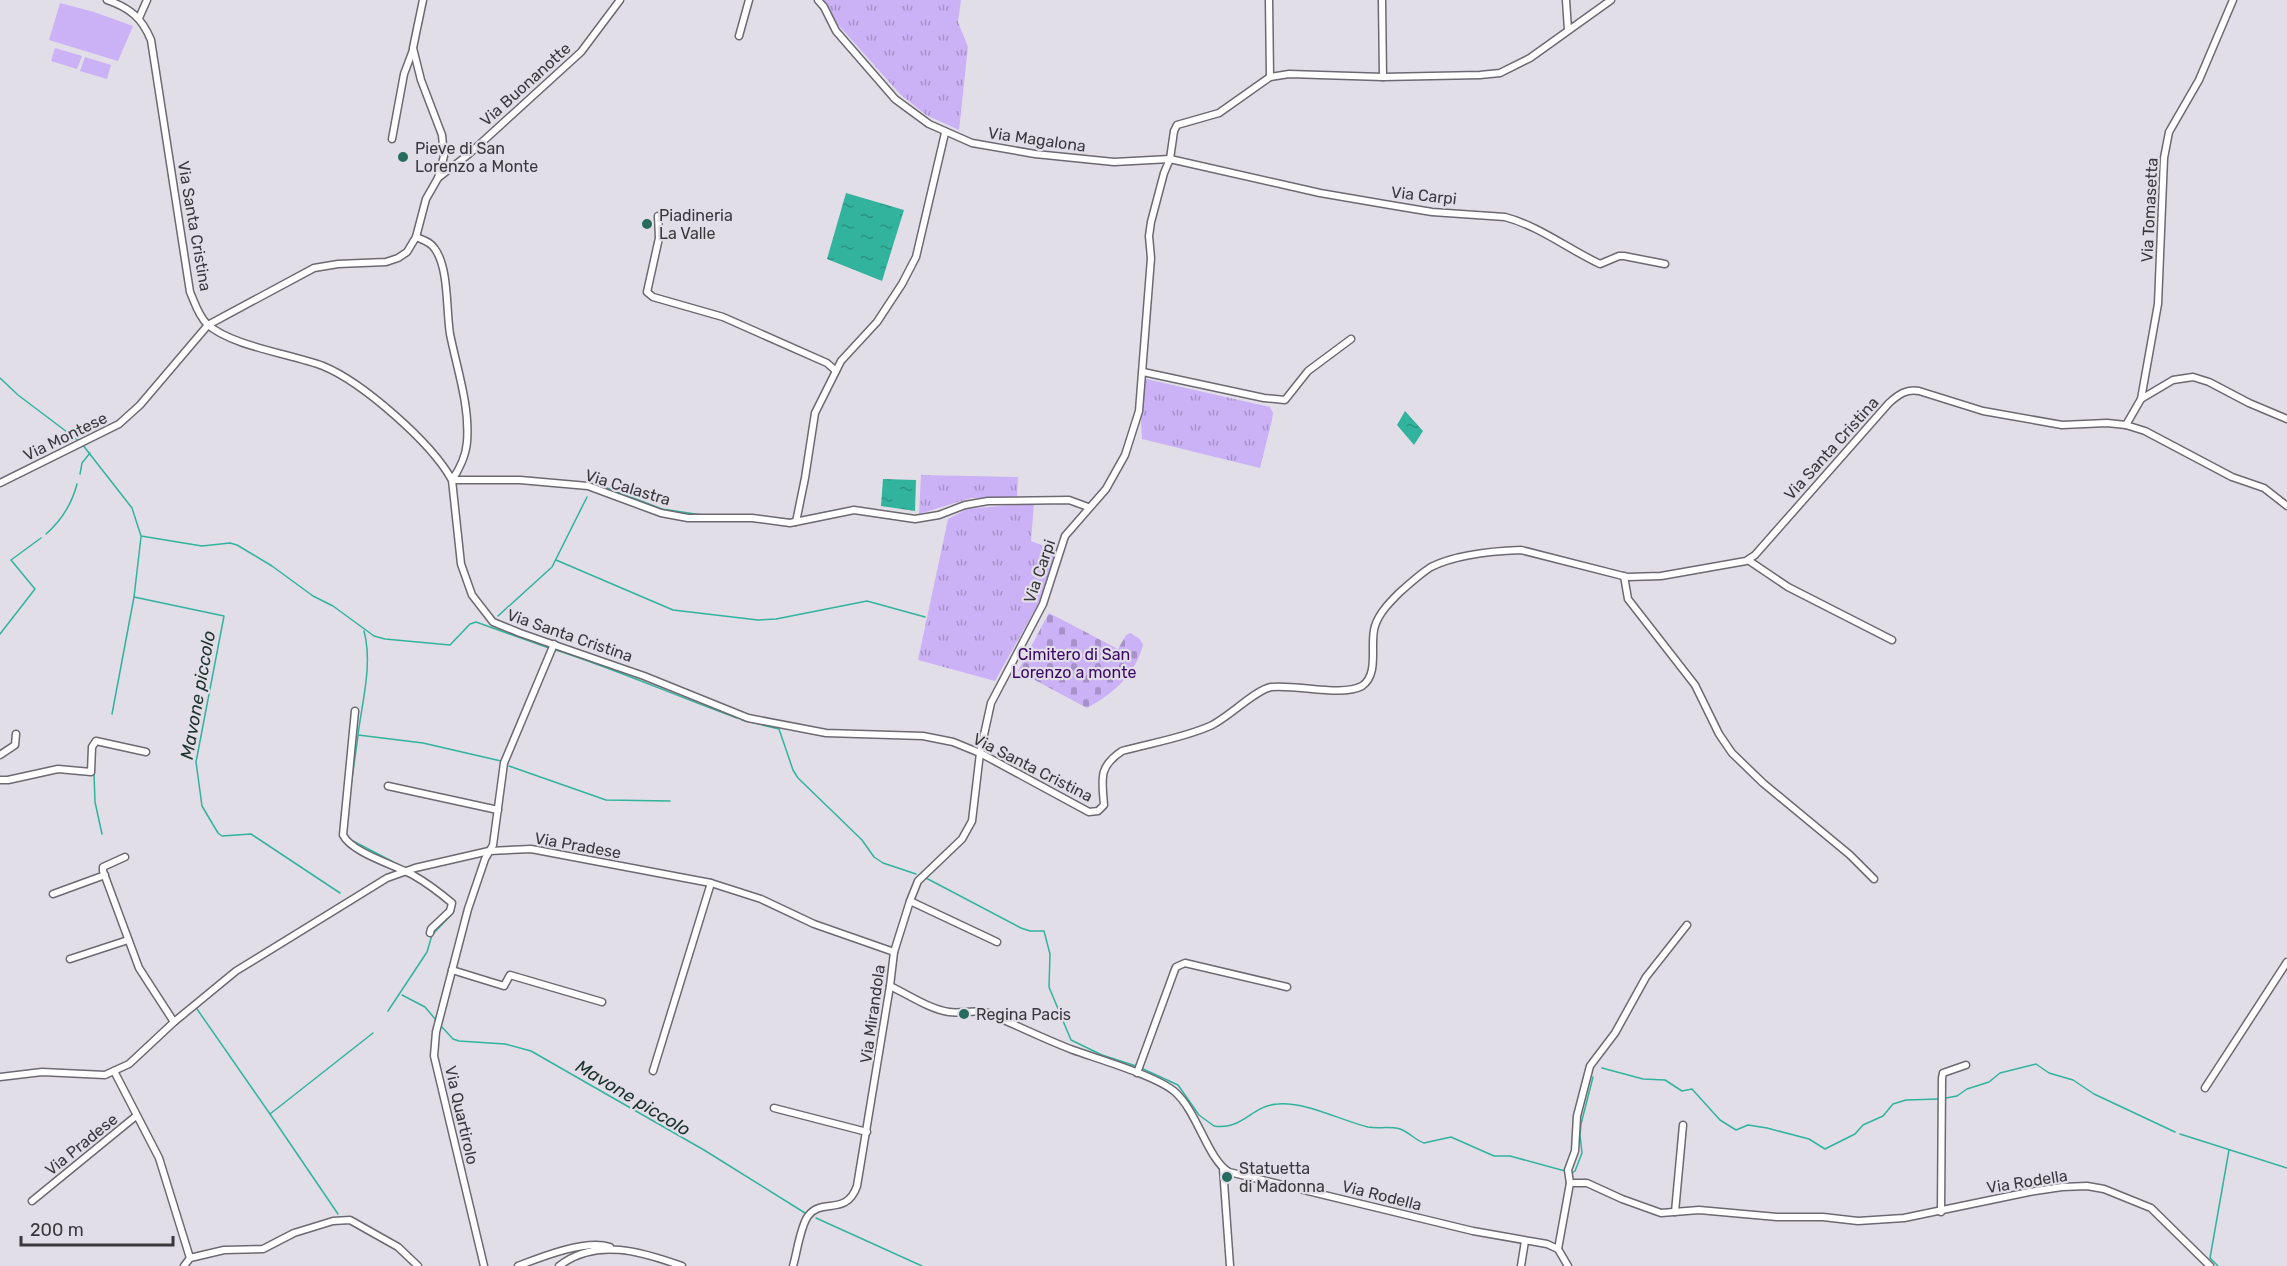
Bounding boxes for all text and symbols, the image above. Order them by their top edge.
street label: Via Buonanotte [476,39,575,130]
street label: Via Magalona [987,123,1087,156]
place label: Pieve di San Lorenzo a Monte [415,139,538,176]
marker: Pieve di San Lorenzo a Monte [396,150,410,164]
street label: Via Tomasetta [2137,157,2162,263]
street label: Via Santa Cristina [174,160,215,293]
street label: Via Carpi [1390,183,1458,208]
place label: Piadineria La Valle [659,206,733,243]
marker: Piadineria La Valle [640,217,654,231]
street label: Via Santa Cristina [1780,393,1883,504]
street label: Via Montese [20,408,110,465]
street label: Via Calastra [583,465,673,509]
street label: Via Carpi [1020,537,1059,605]
street label: Via Santa Cristina [504,605,635,666]
water label: Mavone piccolo [176,629,220,761]
park label: Cimitero di San Lorenzo a monte [1012,645,1136,682]
street label: Via Santa Cristina [970,729,1096,806]
street label: Via Pradese [533,829,623,862]
street label: Via Mirandola [856,963,889,1065]
place label: Regina Pacis [976,1005,1071,1024]
marker: Regina Pacis [957,1007,971,1021]
water label: Mavone piccolo [572,1055,694,1141]
street label: Via Quartirolo [441,1064,482,1166]
street label: Via Pradese [41,1109,121,1179]
place label: Statuetta di Madonna [1239,1159,1325,1196]
street label: Via Rodella [1985,1166,2069,1197]
marker: Statuetta di Madonna [1220,1170,1234,1184]
street label: Via Rodella [1340,1176,1424,1215]
scale bar [21,1209,172,1247]
text: 200 m [30,1219,84,1241]

